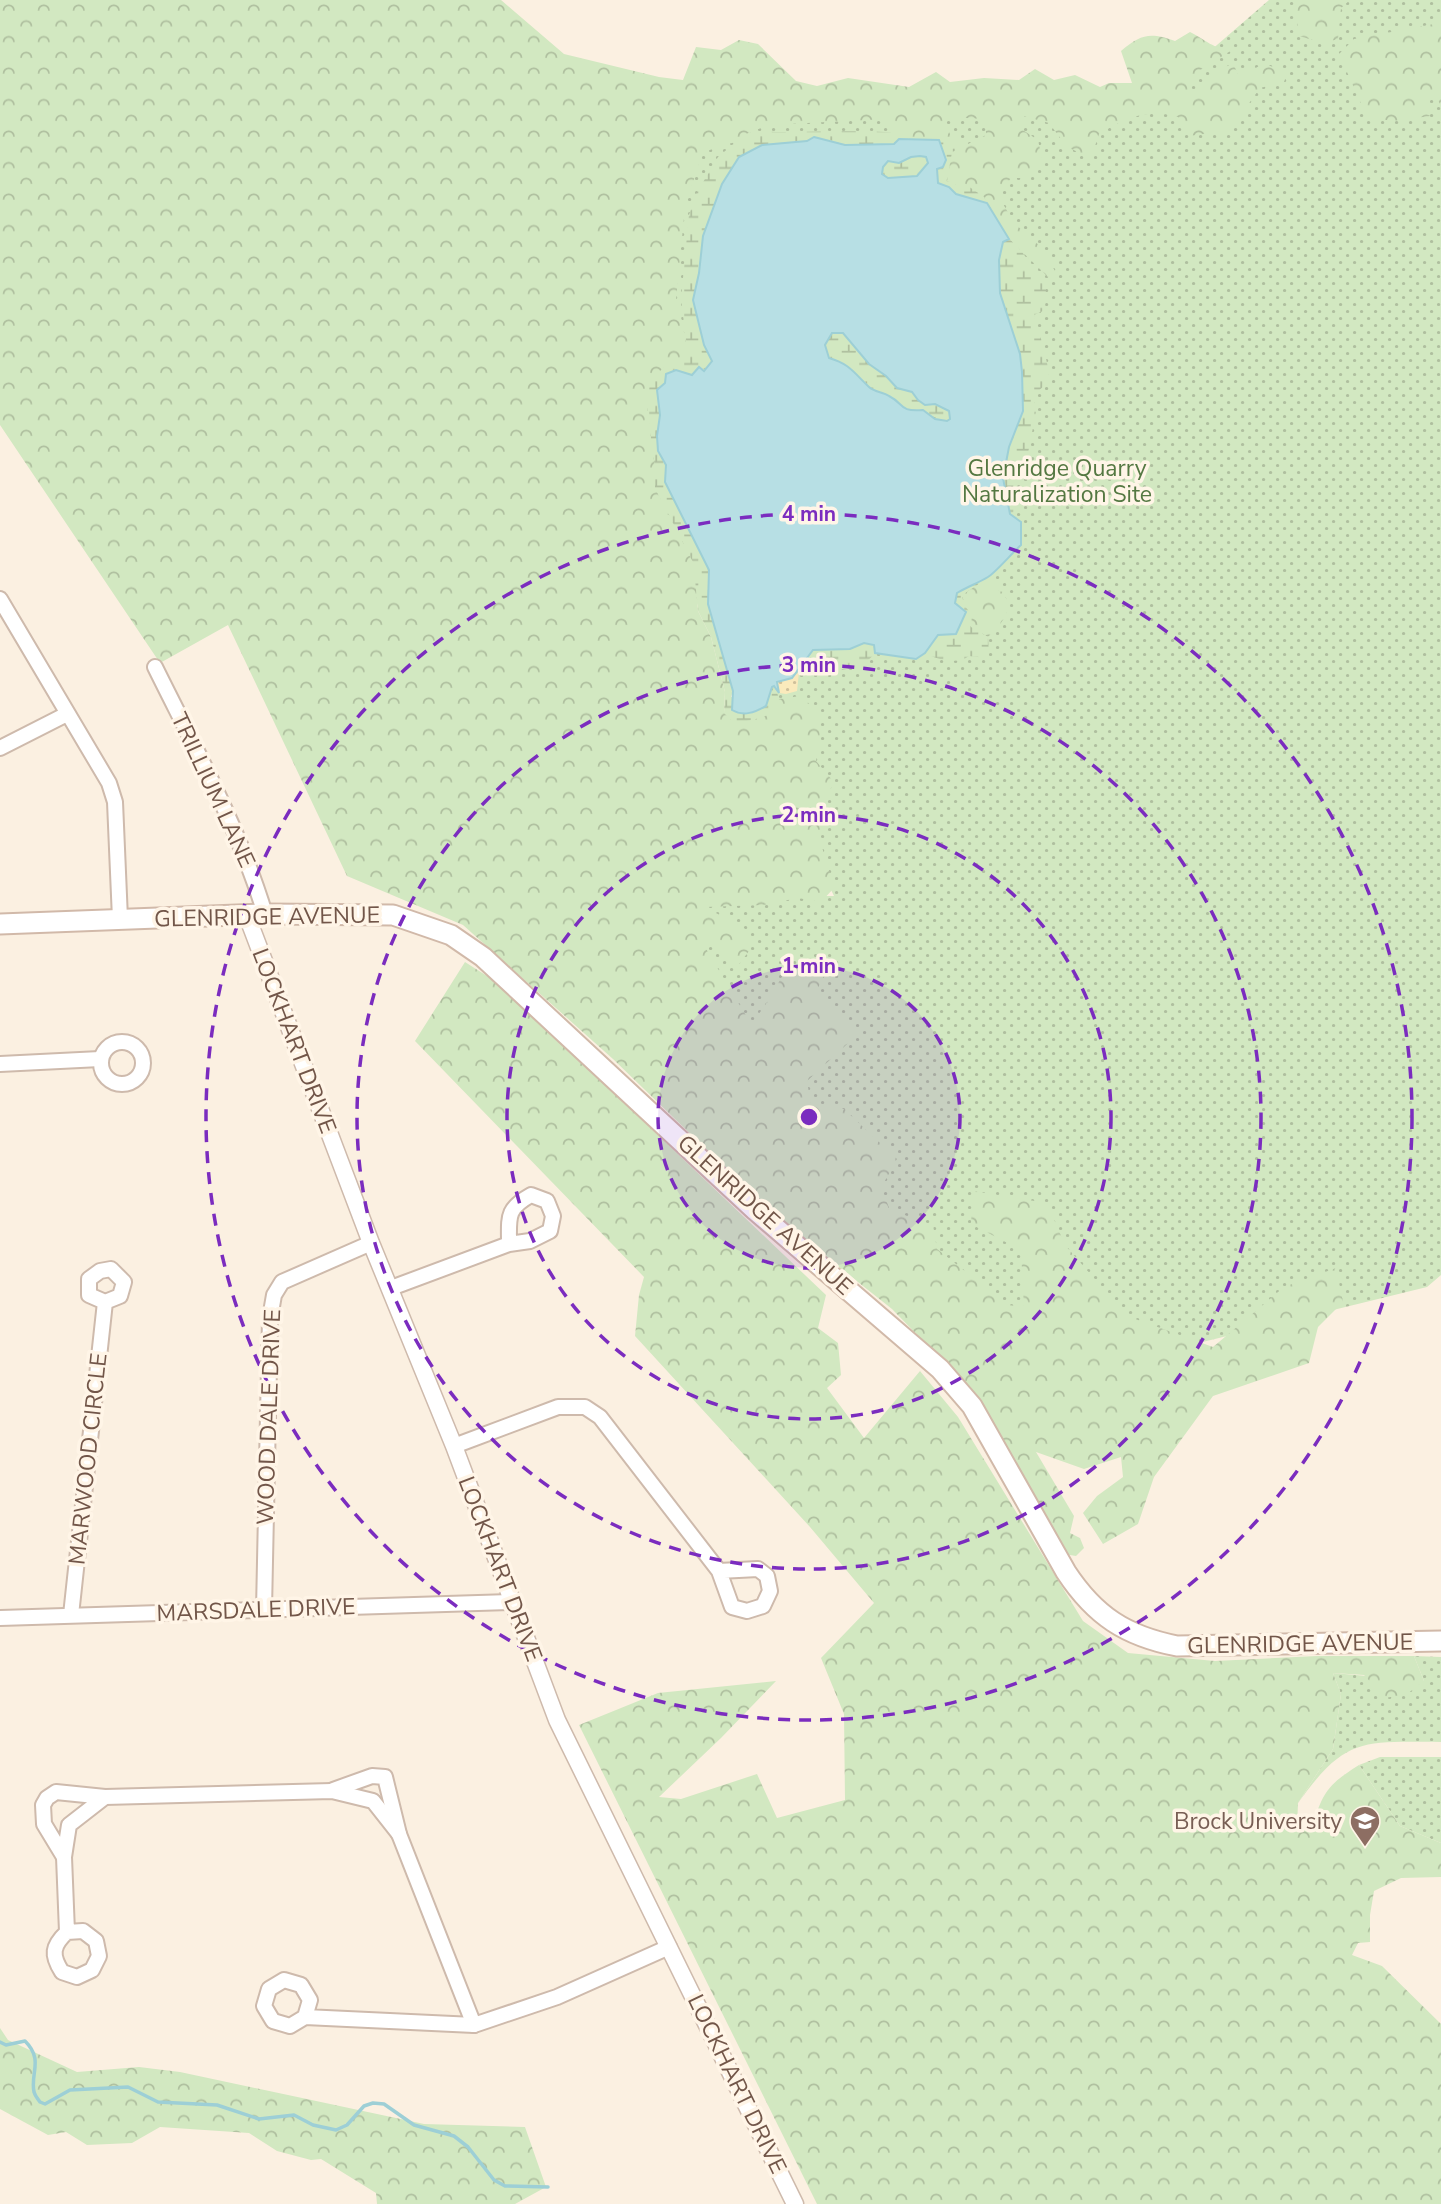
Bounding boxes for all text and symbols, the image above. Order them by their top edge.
park label: Glenridge Quarry Naturalization Site [962,453,1152,510]
text: 4 min [782,500,836,528]
text: 3 min [782,651,836,679]
street label: TRILLIUM LANE [164,708,262,872]
text: 2 min [782,801,836,829]
street label: GLENRIDGE AVENUE [154,900,380,934]
street label: LOCKHART DRIVE [244,944,344,1138]
text: 1 min [782,952,836,980]
centre of rings [797,1105,821,1129]
street label: GLENRIDGE AVENUE [671,1128,859,1302]
street label: WOOD DALE DRIVE [250,1308,288,1526]
street label: MARWOOD CIRCLE [61,1352,115,1566]
street label: LOCKHART DRIVE [450,1472,550,1666]
street label: MARSDALE DRIVE [156,1591,356,1629]
street label: GLENRIDGE AVENUE [1187,1627,1413,1661]
school or university icon: Brock University [1348,1804,1382,1848]
place label: Brock University [1174,1806,1342,1837]
street label: LOCKHART DRIVE [680,1989,794,2179]

